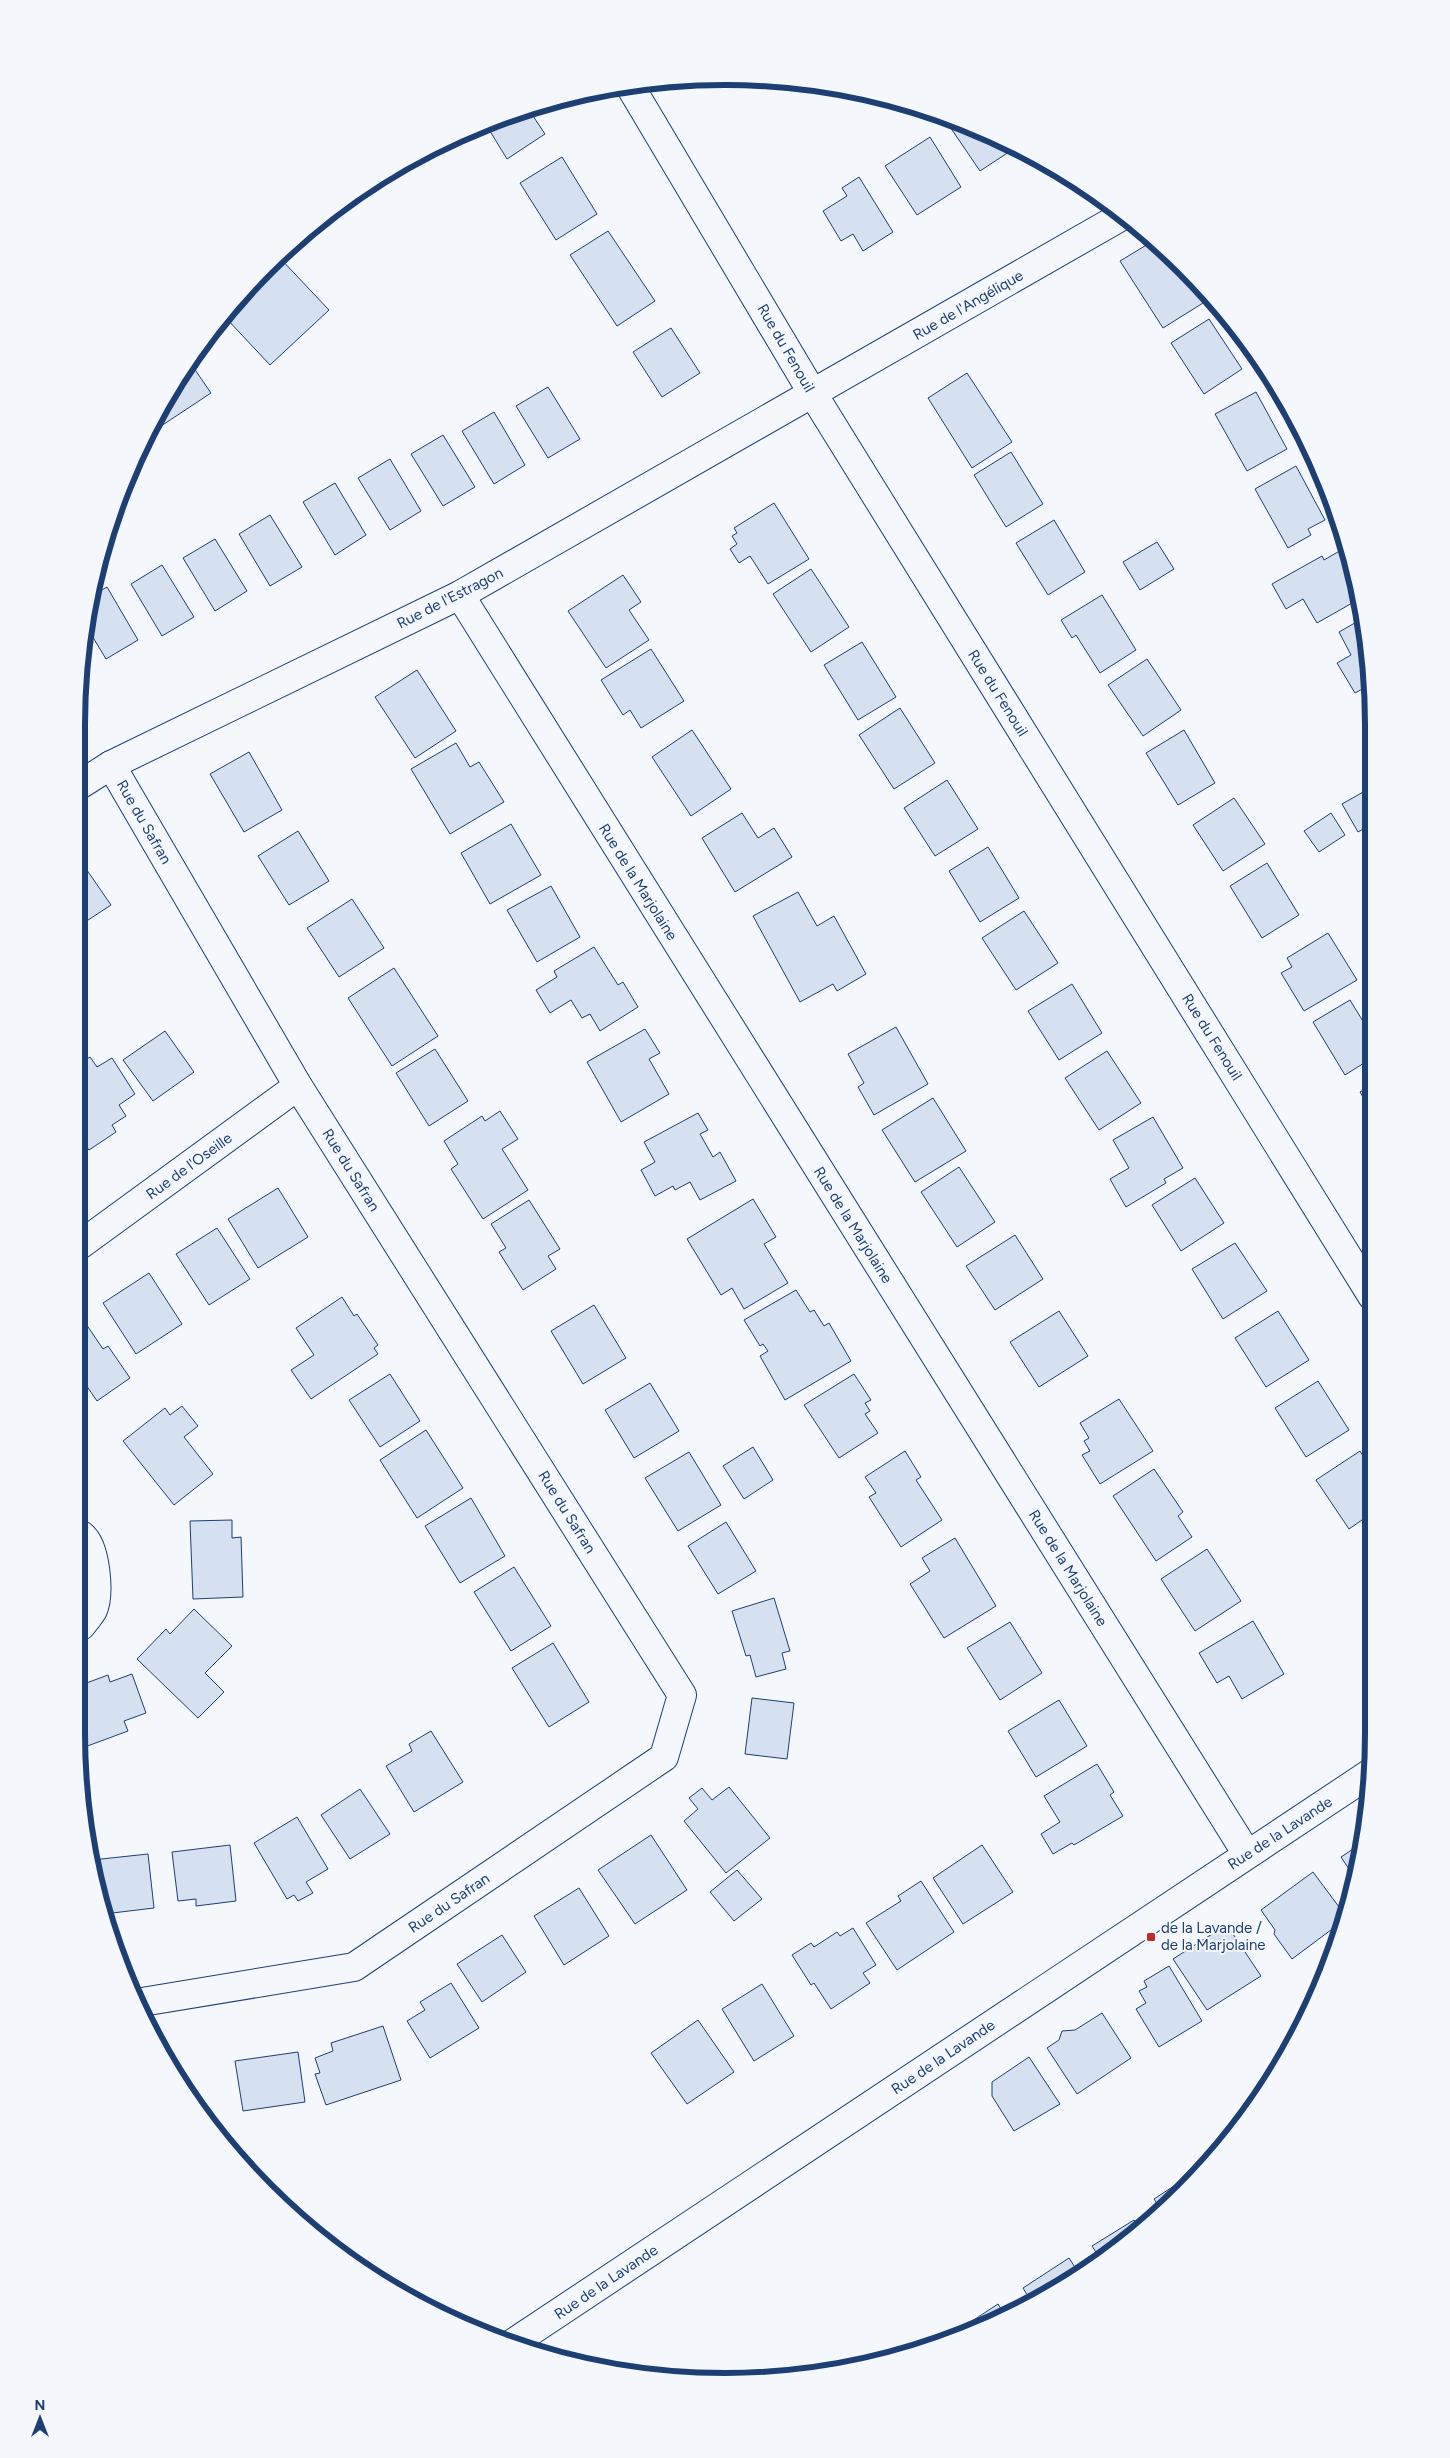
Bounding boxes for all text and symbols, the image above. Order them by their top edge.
street label: Rue de l'Angélique [910,266,1026,344]
street label: Rue du Fenouil [753,301,819,395]
street label: Rue de l'Estragon [394,563,506,633]
street label: Rue du Fenouil [964,646,1032,740]
street label: Rue du Safran [113,777,175,867]
street label: Rue de la Marjolaine [595,820,681,944]
street label: Rue du Fenouil [1178,990,1246,1084]
street label: Rue du Safran [318,1125,384,1215]
street label: Rue de l'Oseille [143,1129,235,1203]
street label: Rue de la Marjolaine [810,1163,896,1287]
street label: Rue du Safran [534,1467,600,1557]
street label: Rue de la Marjolaine [1025,1506,1111,1630]
street label: Rue de la Lavande [1224,1793,1336,1873]
street label: Rue du Safran [405,1869,493,1937]
place label: de la Lavande / de la Marjolaine [1161,1919,1265,1954]
marker: de la Lavande / de la Marjolaine [1145,1931,1157,1943]
street label: Rue de la Lavande [888,2016,998,2098]
street label: Rue de la Lavande [551,2241,661,2323]
north arrow [15,2393,65,2443]
text: N [35,2397,45,2414]

